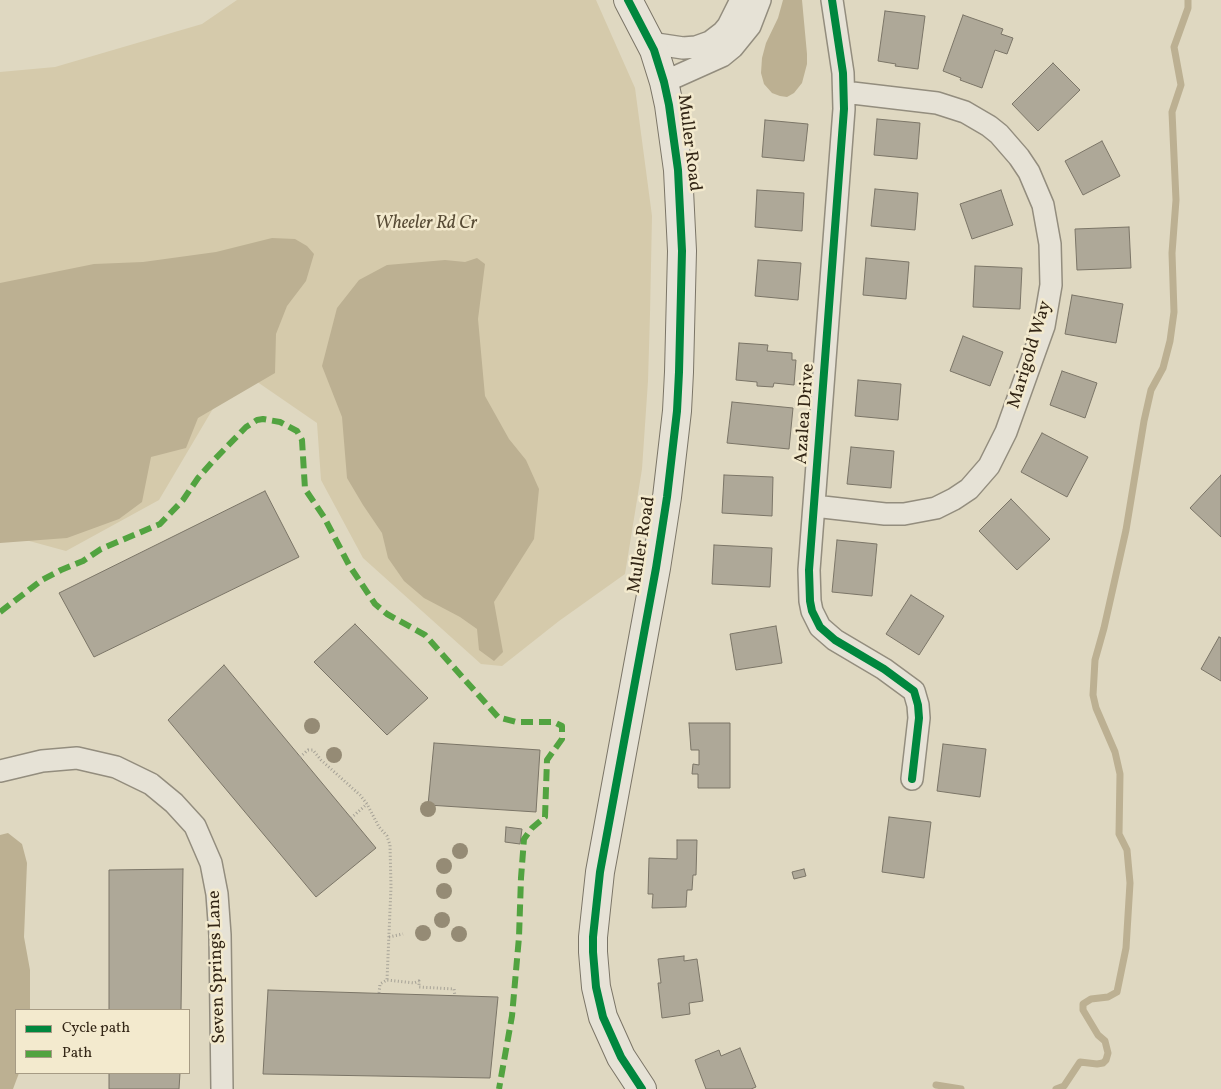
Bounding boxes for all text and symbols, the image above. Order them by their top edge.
street label: Muller Road [671,93,705,193]
park label: Wheeler Rd Cr [375,214,477,236]
street label: Marigold Way [1004,299,1058,411]
street label: Azalea Drive [792,363,820,465]
street label: Muller Road [625,495,661,595]
street label: Seven Springs Lane [205,890,231,1044]
legend [15,1009,190,1074]
text: Cycle path [62,1018,130,1039]
text: Path [62,1043,92,1064]

